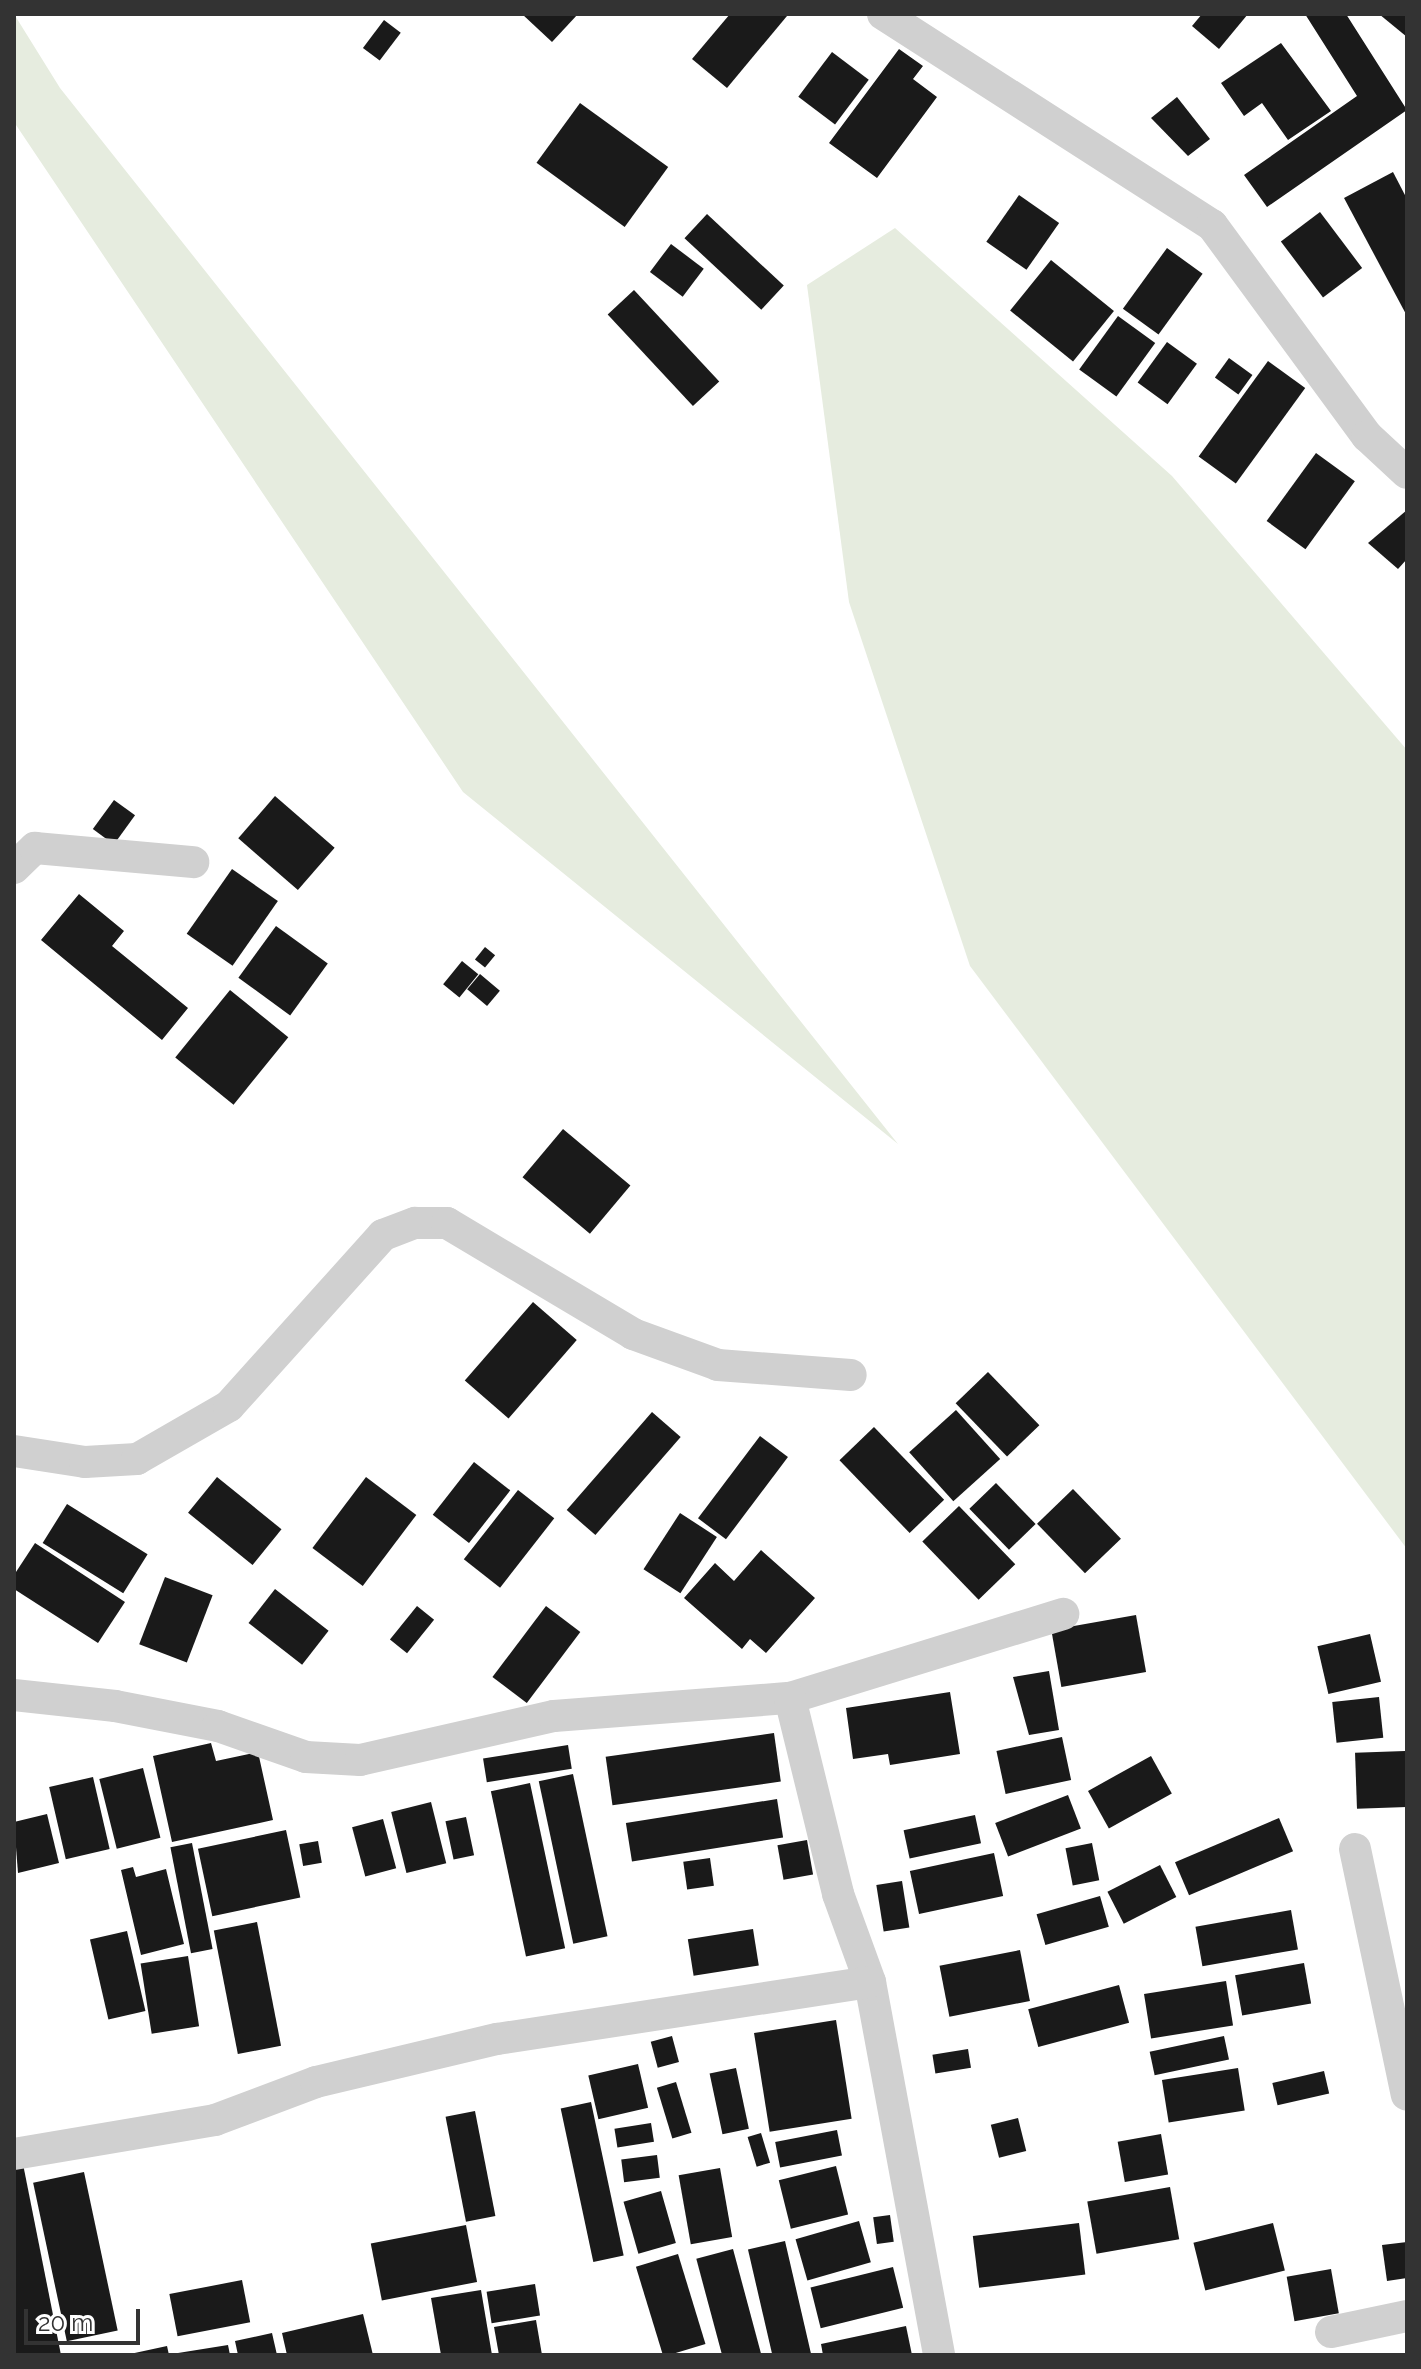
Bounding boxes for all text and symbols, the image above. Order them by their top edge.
scale bar [28,2293,144,2343]
text: 20 m [38,2308,93,2337]

